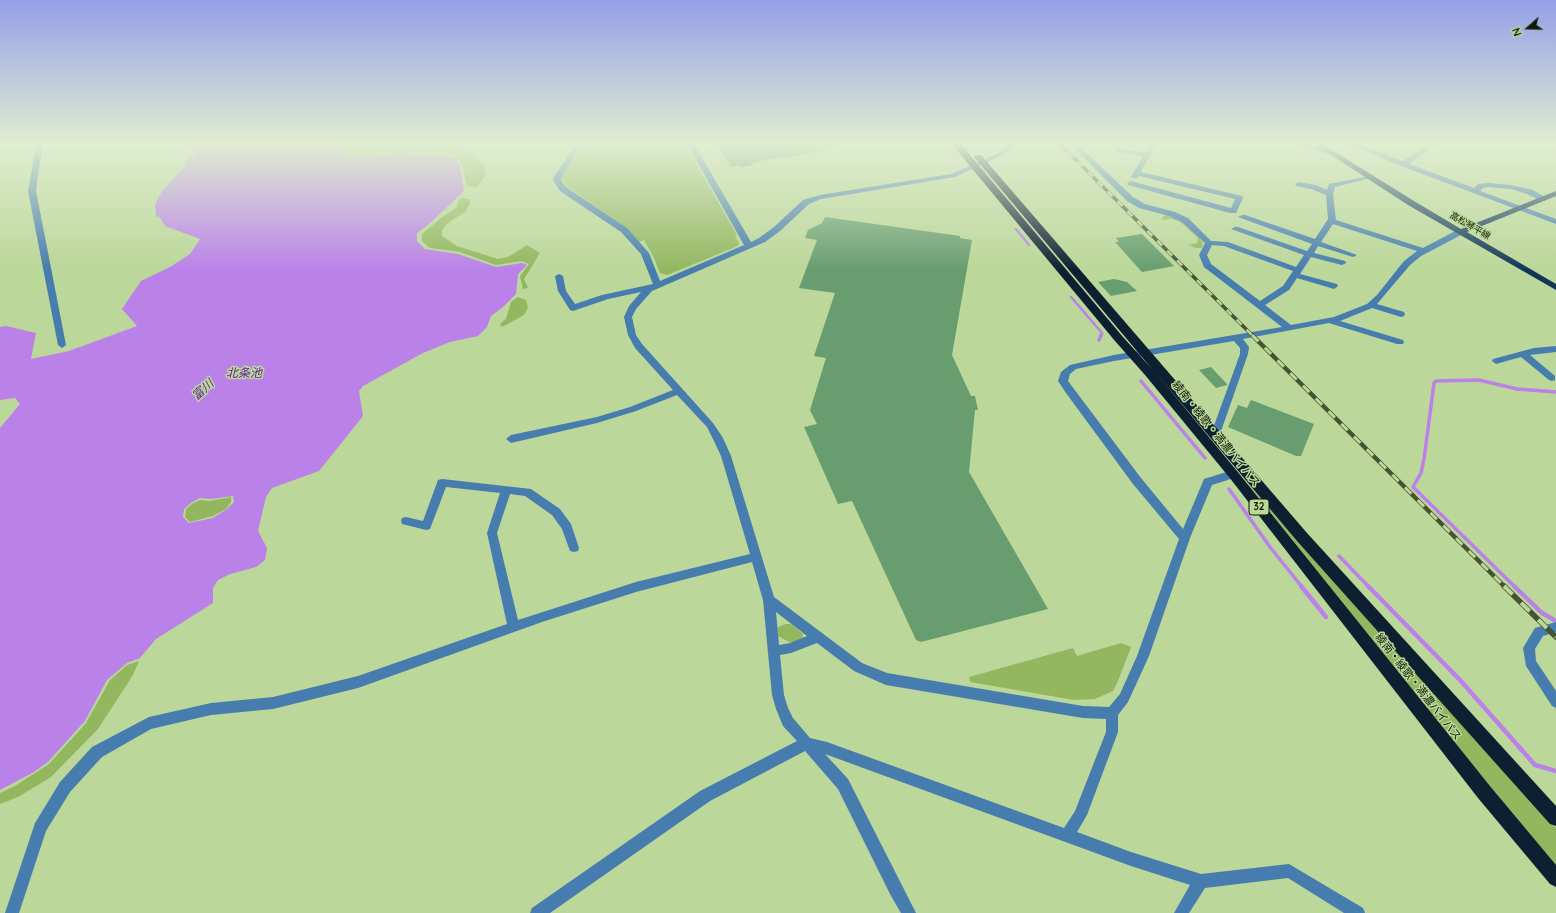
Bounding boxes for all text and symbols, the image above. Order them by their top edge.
north arrow [1508,8,1548,48]
text: N [1509,26,1525,38]
street label: 高松琴平線 [1448,210,1492,242]
water label: 北条池 [226,366,262,380]
water label: 富川 [189,377,217,403]
street label: 綾南・綾歌・満濃バイパス [1169,379,1263,489]
road number: 32 [1249,499,1269,515]
street label: 綾南・綾歌・満濃バイパス [1372,631,1464,743]

